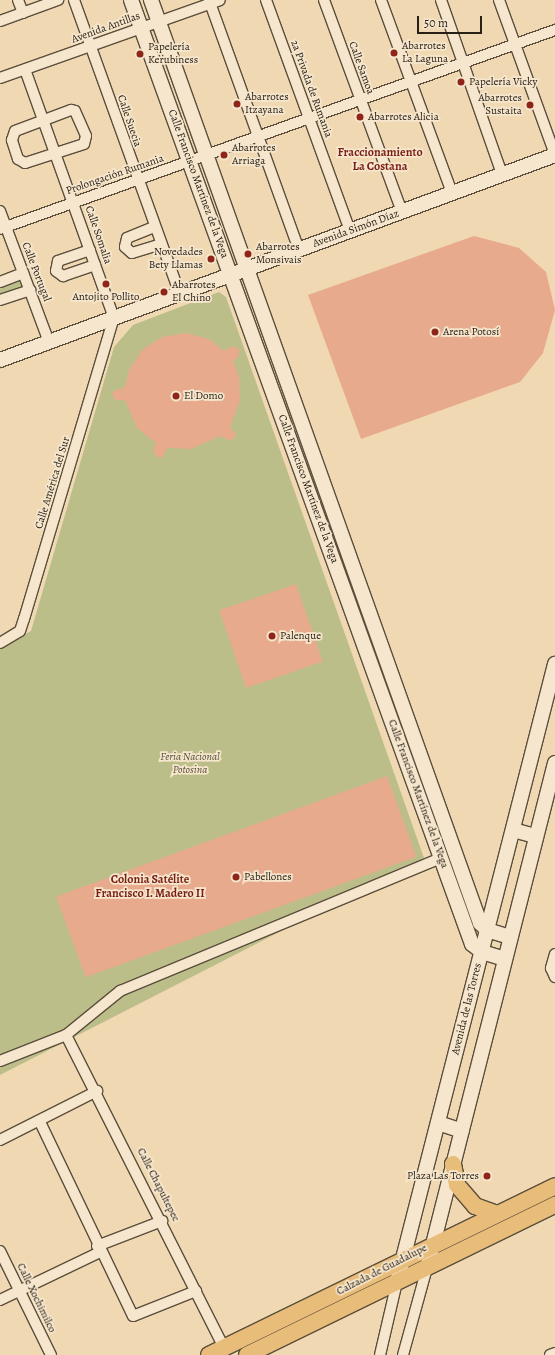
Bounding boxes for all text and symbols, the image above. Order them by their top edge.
scale bar [419,8,484,34]
street label: Avenida Antillas [70,9,142,47]
text: 50 m [424,15,448,31]
street label: 2a Privada de Rumania [287,38,335,140]
street label: Calle Samoa [345,40,377,96]
place label: Abarrotes La Laguna [402,40,448,66]
place label: Papelería Kerubiness [148,41,198,67]
marker: Abarrotes La Laguna [389,48,399,58]
marker: Papelería Kerubiness [135,49,145,59]
place label: Papelería Vicky [469,75,537,89]
marker: Papelería Vicky [456,77,466,87]
place label: Abarrotes Itzayana [245,91,289,117]
place label: Abarrotes Sustaita [478,92,522,118]
street label: Calle Suecia [114,93,144,149]
marker: Abarrotes Itzayana [232,99,242,109]
marker: Abarrotes Sustaita [525,100,535,110]
street label: Calle Francisco Martínez de la Vega [165,108,231,260]
place label: Abarrotes Alicia [368,110,439,124]
marker: Abarrotes Alicia [355,112,365,122]
place label: Abarrotes Arriaga [232,142,276,168]
district label: Fraccionamiento La Costana [337,146,423,174]
marker: Abarrotes Arriaga [219,150,229,160]
street label: Prolongación Rumania [64,152,166,198]
street label: Calle Somalia [82,204,114,266]
street label: Avenida Simón Díaz [311,207,401,251]
street label: Calle Portugal [19,240,53,304]
place label: Abarrotes Monsivais [256,241,301,267]
place label: Novedades Bety Llamas [149,246,203,272]
marker: Abarrotes Monsivais [243,249,253,259]
marker: Novedades Bety Llamas [206,254,216,264]
marker: Antojito Pollito [101,279,111,289]
place label: Abarrotes El Chino [172,279,216,305]
marker: Abarrotes El Chino [159,287,169,297]
place label: Antojito Pollito [72,290,140,304]
place label: Arena Potosí [443,325,499,339]
marker: Arena Potosí [430,327,440,337]
place label: El Domo [184,389,223,403]
marker: El Domo [171,391,181,401]
street label: Calle Francisco Martínez de la Vega [275,413,341,565]
street label: Calle América del Sur [33,435,73,531]
place label: Palenque [280,629,321,643]
marker: Palenque [267,631,277,641]
street label: Calle Francisco Martínez de la Vega [385,718,451,870]
park label: Feria Nacional Potosina [160,751,220,777]
place label: Pabellones [244,870,292,884]
marker: Pabellones [231,872,241,882]
district label: Colonia Satélite Francisco I. Madero II [95,873,205,901]
street label: Avenida de las Torres [449,962,485,1056]
street label: Calle Chapultepec [134,1146,182,1224]
place label: Plaza Las Torres [407,1169,479,1183]
marker: Plaza Las Torres [482,1171,492,1181]
street label: Calzada de Guadalupe [335,1241,429,1299]
street label: Calle Xochimilco [14,1261,58,1335]

